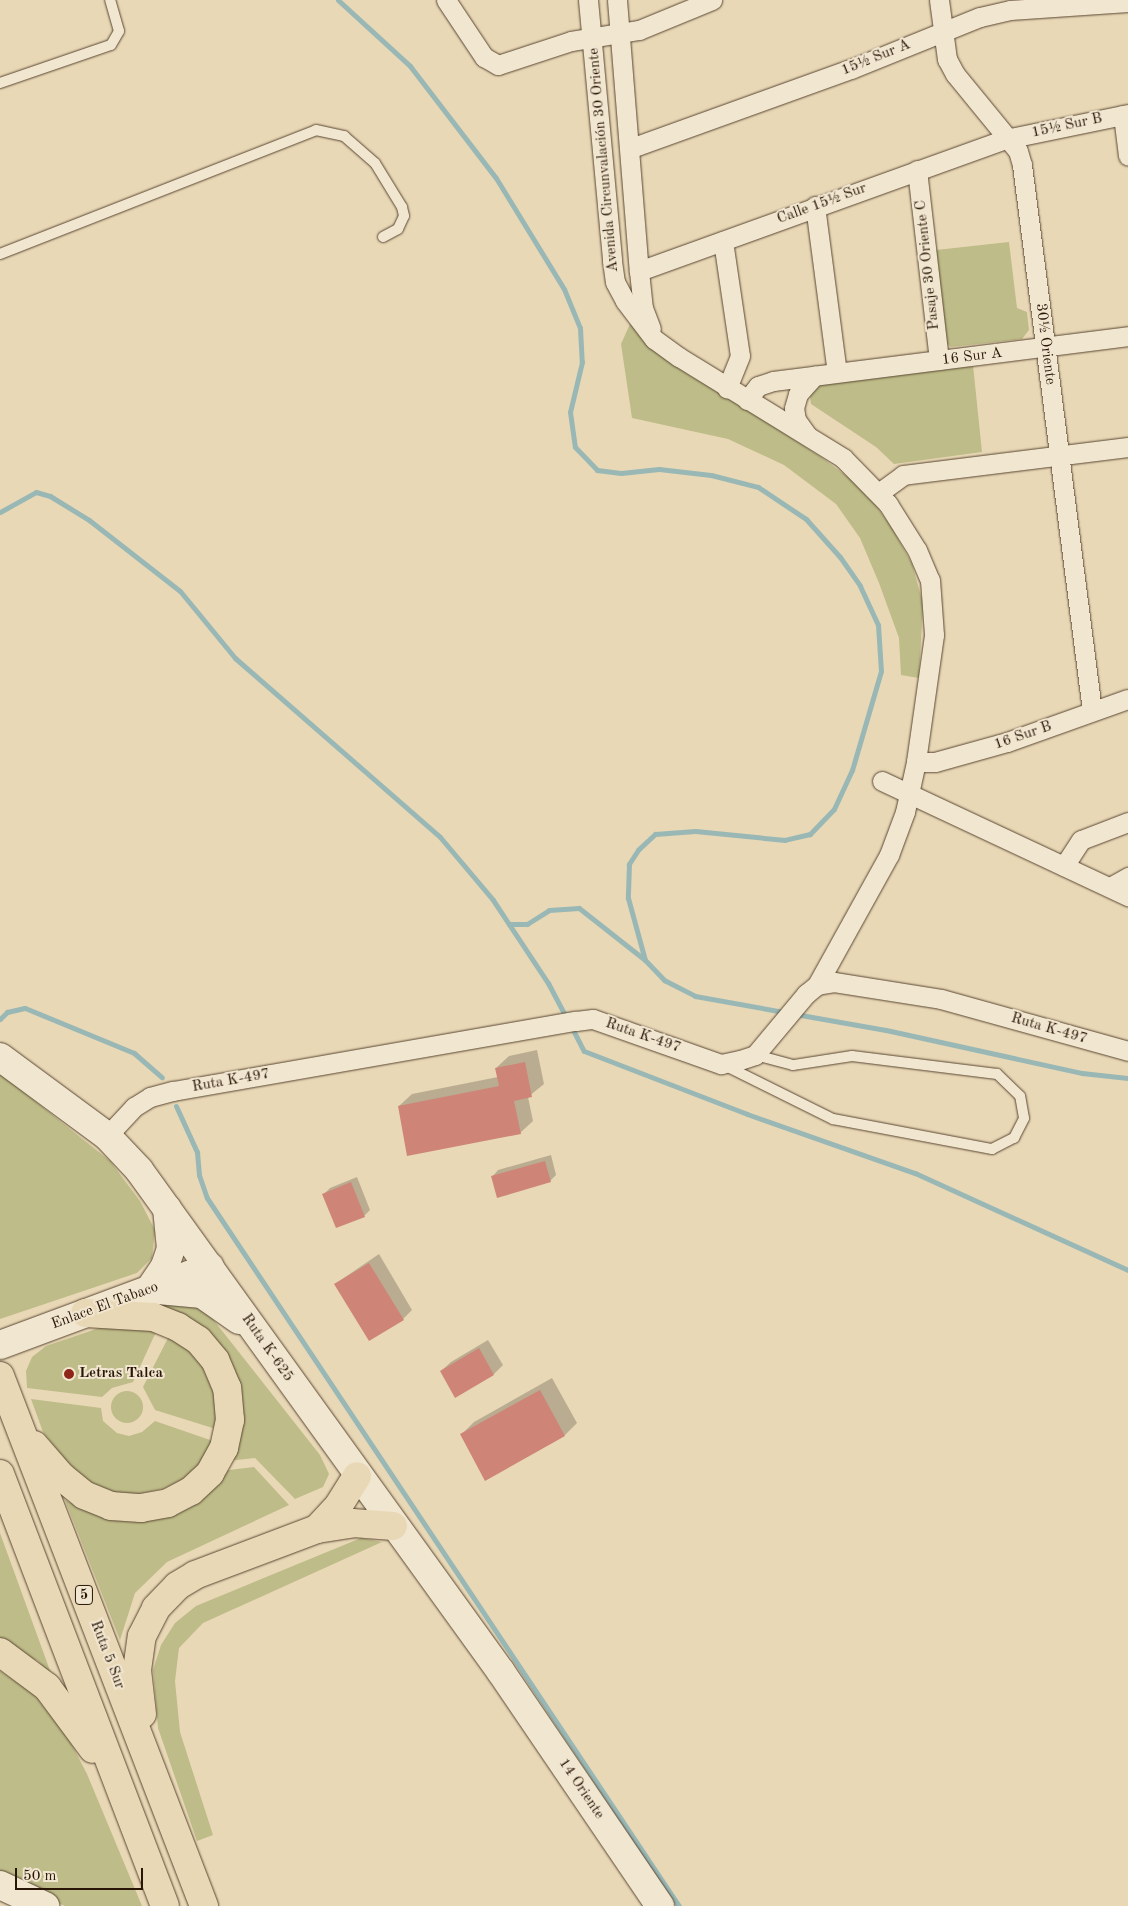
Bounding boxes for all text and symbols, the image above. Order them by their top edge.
street label: 15½ Sur A [839,36,913,80]
street label: Avenida Circunvalación 30 Oriente [585,47,623,273]
street label: 15½ Sur B [1030,110,1104,142]
street label: Calle 15½ Sur [775,179,869,229]
street label: Pasaje 30 Oriente C [912,199,944,331]
street label: 30½ Oriente [1031,302,1059,386]
street label: 16 Sur A [941,344,1003,370]
street label: 16 Sur B [992,718,1054,754]
street label: Ruta K-497 [1009,1010,1089,1048]
street label: Ruta K-497 [603,1015,683,1057]
street label: Ruta K-497 [191,1065,271,1097]
street label: Enlace El Tabaco [49,1278,161,1334]
street label: Ruta K-625 [237,1311,297,1385]
place label: Letras Talca [79,1365,163,1383]
marker: Letras Talca [63,1368,75,1380]
road number: 5 [74,1584,94,1606]
street label: Ruta 5 Sur [86,1618,128,1692]
street label: 14 Oriente [554,1755,608,1823]
scale bar [18,1858,145,1890]
text: 50 m [23,1869,57,1884]

